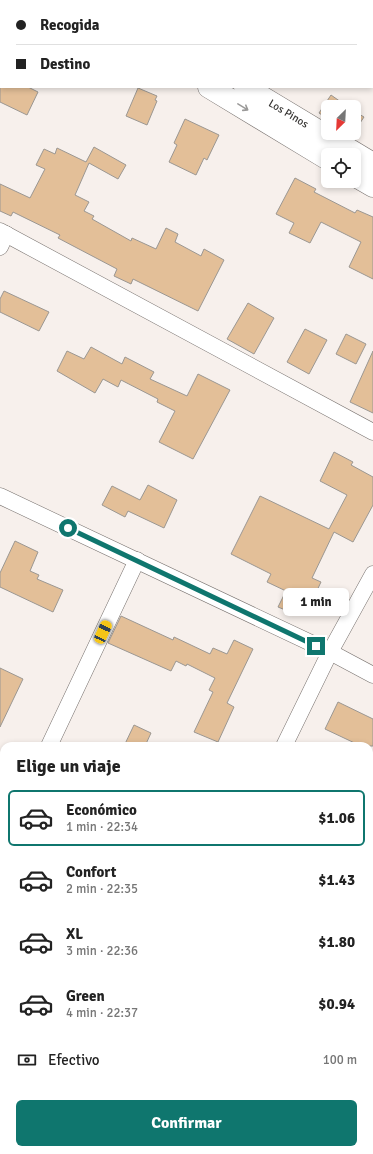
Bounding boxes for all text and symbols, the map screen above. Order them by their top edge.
text: Recogida [40,16,100,34]
text: Destino [40,55,90,73]
street label: Los Pinos [266,97,311,131]
north arrow [321,100,361,140]
map controls [321,100,361,188]
one-way arrow [237,104,249,112]
button: locate [321,148,361,188]
route start [59,519,77,537]
callout: 1 min [283,588,349,616]
text: 1 min [300,594,332,610]
car [92,619,114,645]
route end [307,637,325,655]
text: Elige un viaje [16,755,121,777]
icon: car [18,800,54,836]
text: Económico [66,801,137,819]
text: $1.06 [318,809,355,827]
text: 1 min · 22:34 [66,819,138,835]
icon: car [18,862,54,898]
text: Confort [66,863,116,881]
text: $1.43 [318,871,355,889]
text: 2 min · 22:35 [66,881,138,897]
icon: car [18,924,54,960]
text: XL [66,925,83,943]
text: $1.80 [318,933,355,951]
text: 3 min · 22:36 [66,943,138,959]
icon: car [18,986,54,1022]
text: Green [66,987,105,1005]
text: $0.94 [318,995,355,1013]
text: 4 min · 22:37 [66,1005,138,1021]
icon: cash [16,1049,38,1071]
text: Efectivo [48,1051,100,1069]
text: 100 m [323,1052,357,1068]
button: Confirmar [16,1100,357,1146]

